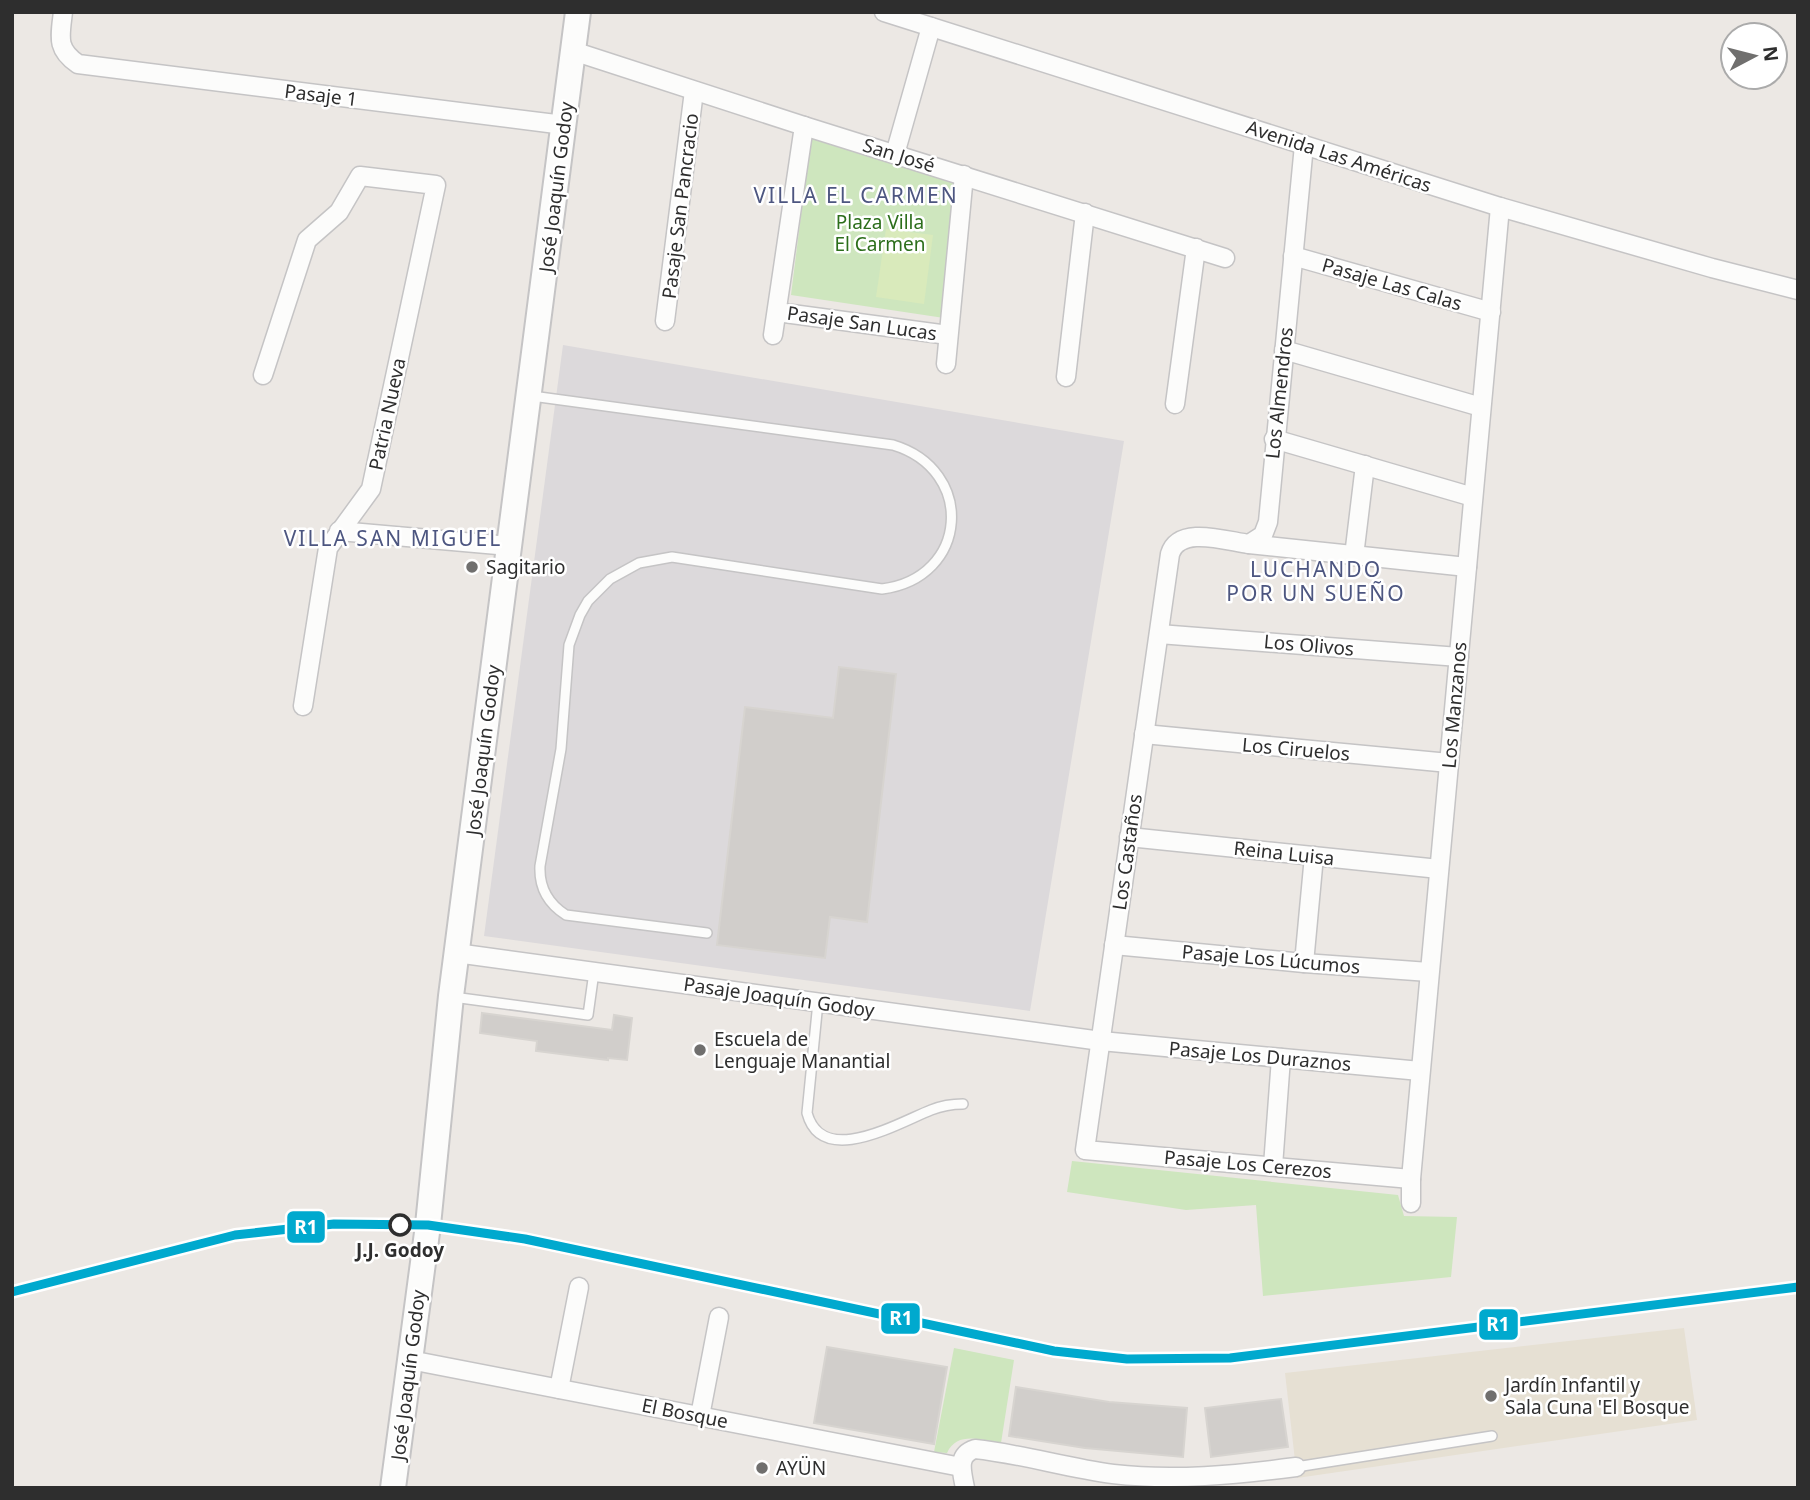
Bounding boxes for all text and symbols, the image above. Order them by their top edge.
north arrow [1719,21,1789,91]
text: N [1757,45,1785,63]
street label: Pasaje 1 [283,78,359,112]
street label: José Joaquín Godoy [532,100,579,276]
street label: Pasaje San Pancracio [656,112,704,300]
street label: Avenida Las Américas [1243,114,1435,198]
street label: San José [860,132,938,178]
district label: VILLA EL CARMEN [753,181,959,209]
park label: Plaza Villa El Carmen [834,209,926,257]
street label: Pasaje Las Calas [1319,252,1465,316]
street label: Pasaje San Lucas [786,300,938,346]
street label: Los Almendros [1259,326,1299,460]
street label: Patria Nueva [362,355,412,473]
district label: VILLA SAN MIGUEL [284,524,502,552]
place label: Sagitario [486,554,565,580]
district label: LUCHANDO POR UN SUEÑO [1226,555,1406,607]
marker: Sagitario [464,559,480,575]
street label: Los Olivos [1263,628,1355,662]
street label: Los Manzanos [1436,641,1472,769]
street label: José Joaquín Godoy [459,663,506,839]
street label: Los Ciruelos [1241,731,1351,767]
street label: Los Castaños [1106,792,1148,912]
street label: Reina Luisa [1232,835,1336,871]
street label: Pasaje Los Lúcumos [1181,938,1361,980]
street label: Pasaje Joaquín Godoy [682,971,876,1023]
place label: Escuela de Lenguaje Manantial [714,1026,890,1074]
street label: Pasaje Los Duraznos [1168,1035,1352,1077]
marker: Escuela de Lenguaje Manantial [692,1042,708,1058]
street label: Pasaje Los Cerezos [1163,1144,1333,1184]
line badge: R1 [286,1210,326,1244]
text: R1 [294,1214,318,1240]
marker: J.J. Godoy [389,1214,411,1236]
place label: J.J. Godoy [354,1237,444,1263]
street label: José Joaquín Godoy [384,1288,431,1464]
line badge: R1 [880,1302,921,1335]
text: R1 [889,1305,913,1331]
line badge: R1 [1478,1308,1519,1341]
text: R1 [1486,1311,1510,1337]
place label: Jardín Infantil y Sala Cuna 'El Bosque [1503,1372,1689,1420]
marker: Jardín Infantil y Sala Cuna 'El Bosque [1483,1388,1499,1404]
street label: El Bosque [640,1392,730,1434]
place label: AYÜN [776,1455,826,1481]
marker: AYÜN [754,1460,770,1476]

